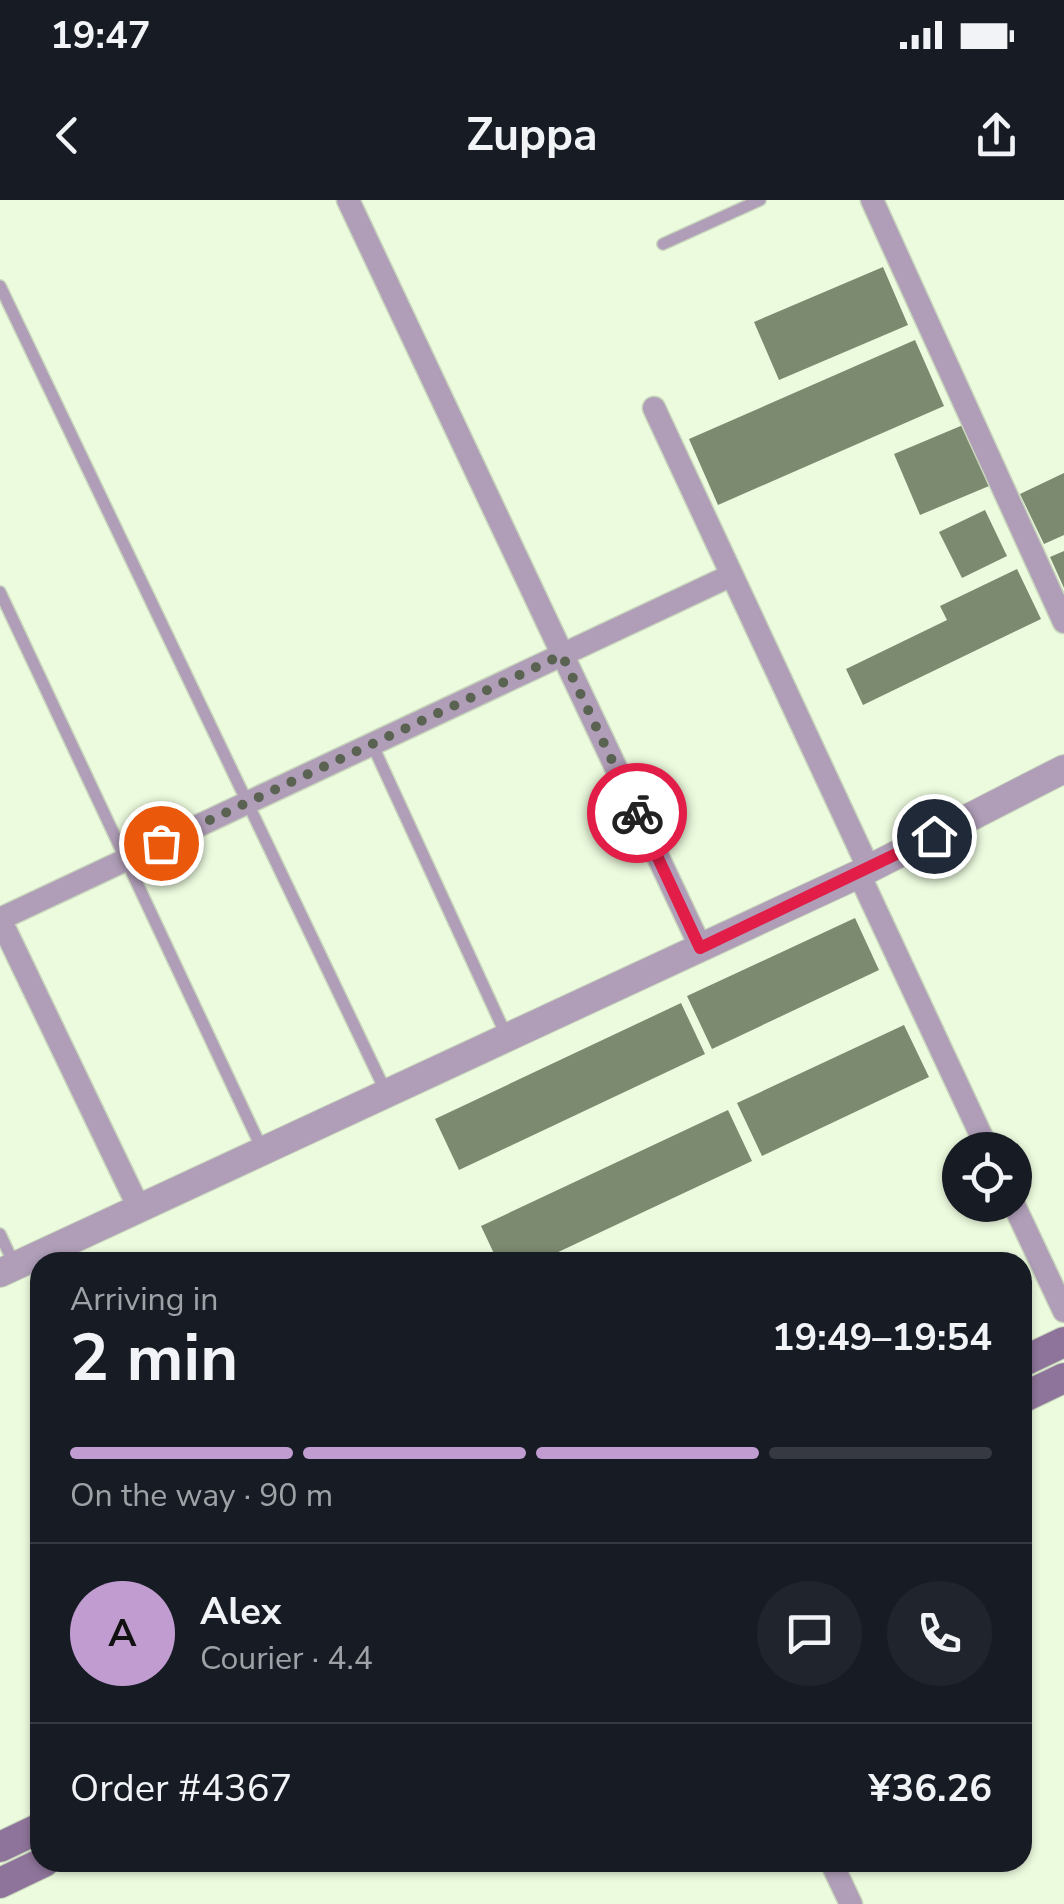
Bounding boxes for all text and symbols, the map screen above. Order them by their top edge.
text: 19:47 [50,10,151,61]
text: Zuppa [466,105,598,166]
icon: back [40,108,95,163]
icon: share [969,108,1024,163]
courier [587,763,687,863]
icon: bike [610,786,665,841]
pin [892,794,977,879]
pin [119,801,204,886]
icon: home [907,809,962,864]
icon: bag [134,816,189,871]
map controls [942,1132,1032,1222]
button: locate [942,1132,1032,1222]
text: Arriving in [70,1278,218,1321]
text: 19:49–19:54 [772,1312,992,1363]
text: 2 min [70,1314,238,1403]
text: On the way · 90 m [70,1474,333,1517]
button: chat [757,1581,862,1686]
button: phone [887,1581,992,1686]
text: Alex [200,1586,281,1637]
text: A [108,1608,137,1659]
text: Courier · 4.4 [200,1637,373,1680]
text: Order #4367 [70,1763,292,1814]
text: ¥36.26 [869,1763,992,1814]

